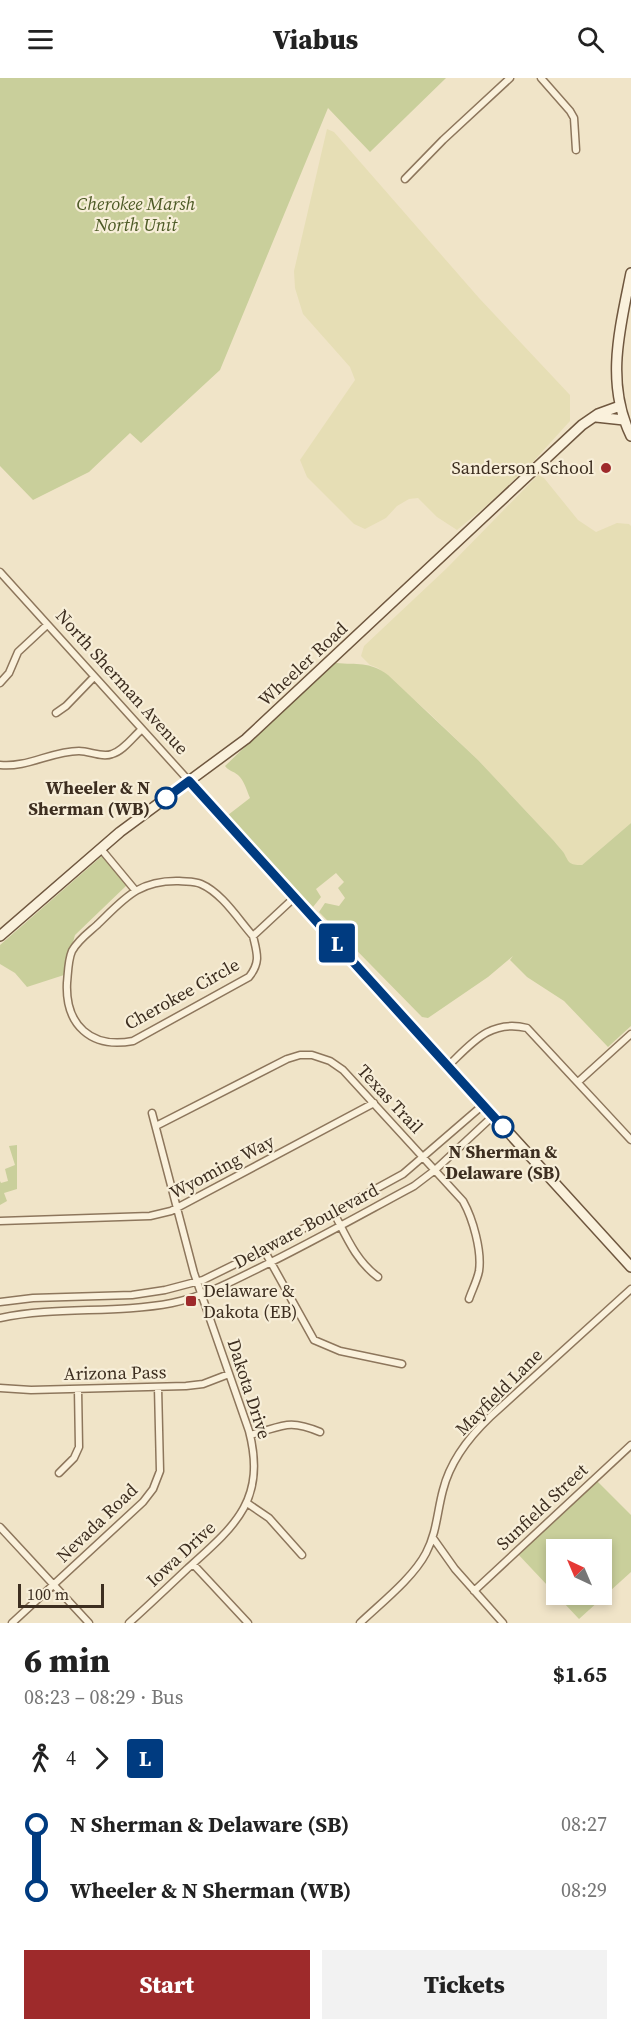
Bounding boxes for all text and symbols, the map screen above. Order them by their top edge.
text: Viabus [273,21,358,58]
icon: menu [24,23,57,56]
icon: search [574,23,607,56]
park label: Cherokee Marsh North Unit [77,191,196,237]
place label: Sanderson School [452,455,594,480]
marker: Sanderson School [599,461,613,475]
street label: North Sherman Avenue [50,603,195,760]
street label: Wheeler Road [253,616,353,711]
place label: Wheeler & N Sherman (WB) [28,775,150,821]
marker: Wheeler & N Sherman (WB) [155,787,177,809]
line badge: L [318,924,356,962]
text: L [331,929,343,958]
street label: Cherokee Circle [120,952,244,1035]
street label: Texas Trail [352,1059,429,1139]
marker: N Sherman & Delaware (SB) [492,1116,514,1138]
street label: Wyoming Way [165,1128,279,1205]
place label: N Sherman & Delaware (SB) [445,1139,561,1185]
street label: Delaware Boulevard [229,1177,382,1274]
place label: Delaware & Dakota (EB) [203,1278,297,1324]
marker: Delaware & Dakota (EB) [184,1294,198,1308]
street label: Dakota Drive [222,1336,277,1442]
street label: Mayfield Lane [450,1343,548,1441]
street label: Arizona Pass [63,1359,167,1386]
street label: Sunfield Street [490,1458,593,1556]
street label: Nevada Road [51,1477,143,1568]
street label: Iowa Drive [141,1515,221,1592]
north arrow [546,1539,612,1605]
map controls [546,1539,612,1605]
scale bar [18,1581,104,1608]
text: 100 m [27,1583,69,1605]
text: 6 min [24,1638,110,1683]
text: $1.65 [553,1659,607,1689]
text: 08:23 – 08:29 · Bus [24,1683,183,1711]
icon: walk [24,1742,57,1775]
icon: forward [85,1742,118,1775]
text: 4 [66,1744,76,1772]
text: L [139,1744,151,1773]
text: N Sherman & Delaware (SB) [70,1809,349,1839]
text: 08:27 [561,1810,607,1838]
text: Wheeler & N Sherman (WB) [70,1875,351,1905]
text: 08:29 [561,1876,607,1904]
button: Start [24,1950,310,2019]
button: Tickets [322,1950,607,2019]

